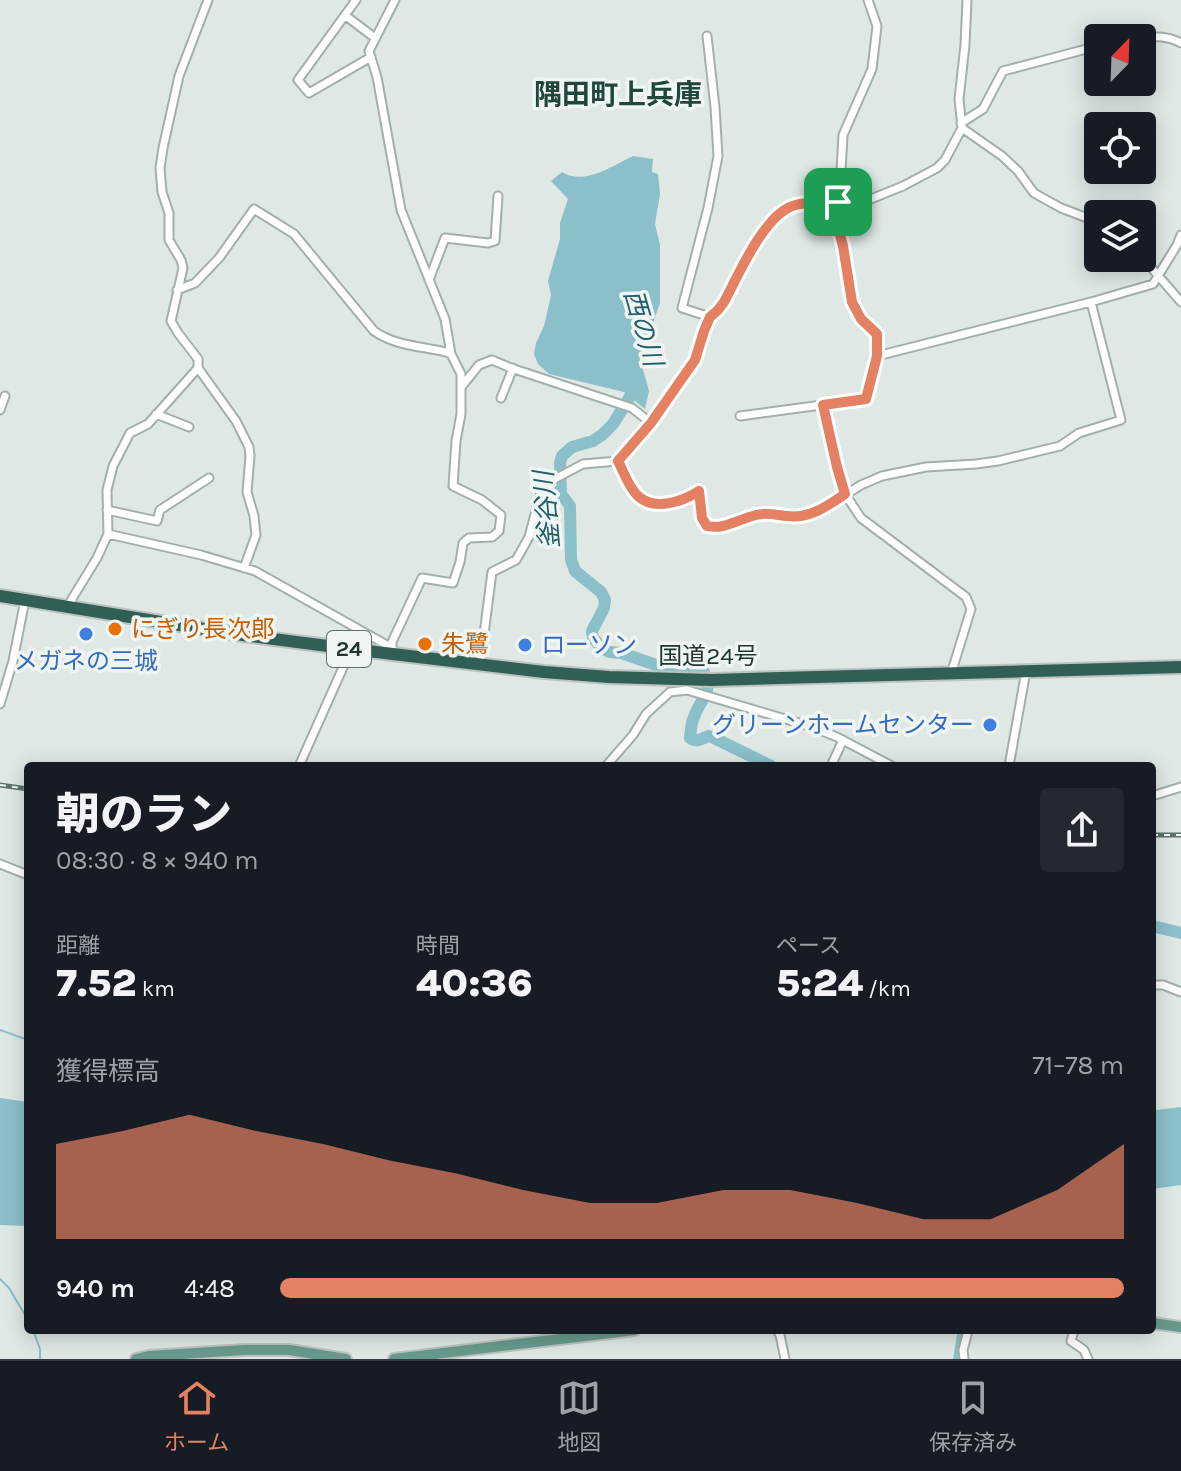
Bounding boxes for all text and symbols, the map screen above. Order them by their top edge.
north arrow [1084,24,1156,96]
map controls [1084,24,1156,272]
district label: 隅田町上兵庫 [534,78,702,111]
button: locate [1084,112,1156,184]
pin [804,168,872,236]
icon: arrive [816,180,860,224]
button: layers [1084,200,1156,272]
water label: 西の川 [617,286,669,373]
water label: 釜谷川 [528,467,566,550]
place label: にぎり長次郎 [131,615,275,643]
marker: にぎり長次郎 [106,620,124,638]
marker: メガネの三城 [77,625,95,643]
place label: 朱鷺 [441,630,489,658]
road number: 24 [327,631,371,667]
place label: ローソン [541,631,637,659]
marker: 朱鷺 [416,635,434,653]
marker: ローソン [516,636,534,654]
street label: 国道24号 [658,642,758,670]
place label: メガネの三城 [14,647,158,675]
place label: グリーンホームセンター [712,711,974,739]
marker: グリーンホームセンター [981,716,999,734]
button: share [1040,788,1124,872]
text: 朝のラン [56,789,232,840]
text: 08:30 · 8 × 940 m [56,845,259,876]
text: 距離 [56,933,100,959]
text: 時間 [416,933,460,959]
text: ペース [776,933,841,959]
text: 7.52 [56,959,137,1006]
text: 40:36 [416,959,533,1006]
text: 5:24 [776,959,863,1006]
text: km [137,976,175,1002]
text: /km [863,976,911,1002]
text: 71–78 m [1032,1050,1124,1081]
text: 獲得標高 [56,1056,160,1087]
text: 940 m [56,1273,135,1304]
text: 4:48 [184,1273,235,1304]
tab: ホーム [164,1376,229,1456]
tab: 地図 [557,1376,601,1456]
tab: 保存済み [929,1376,1017,1456]

